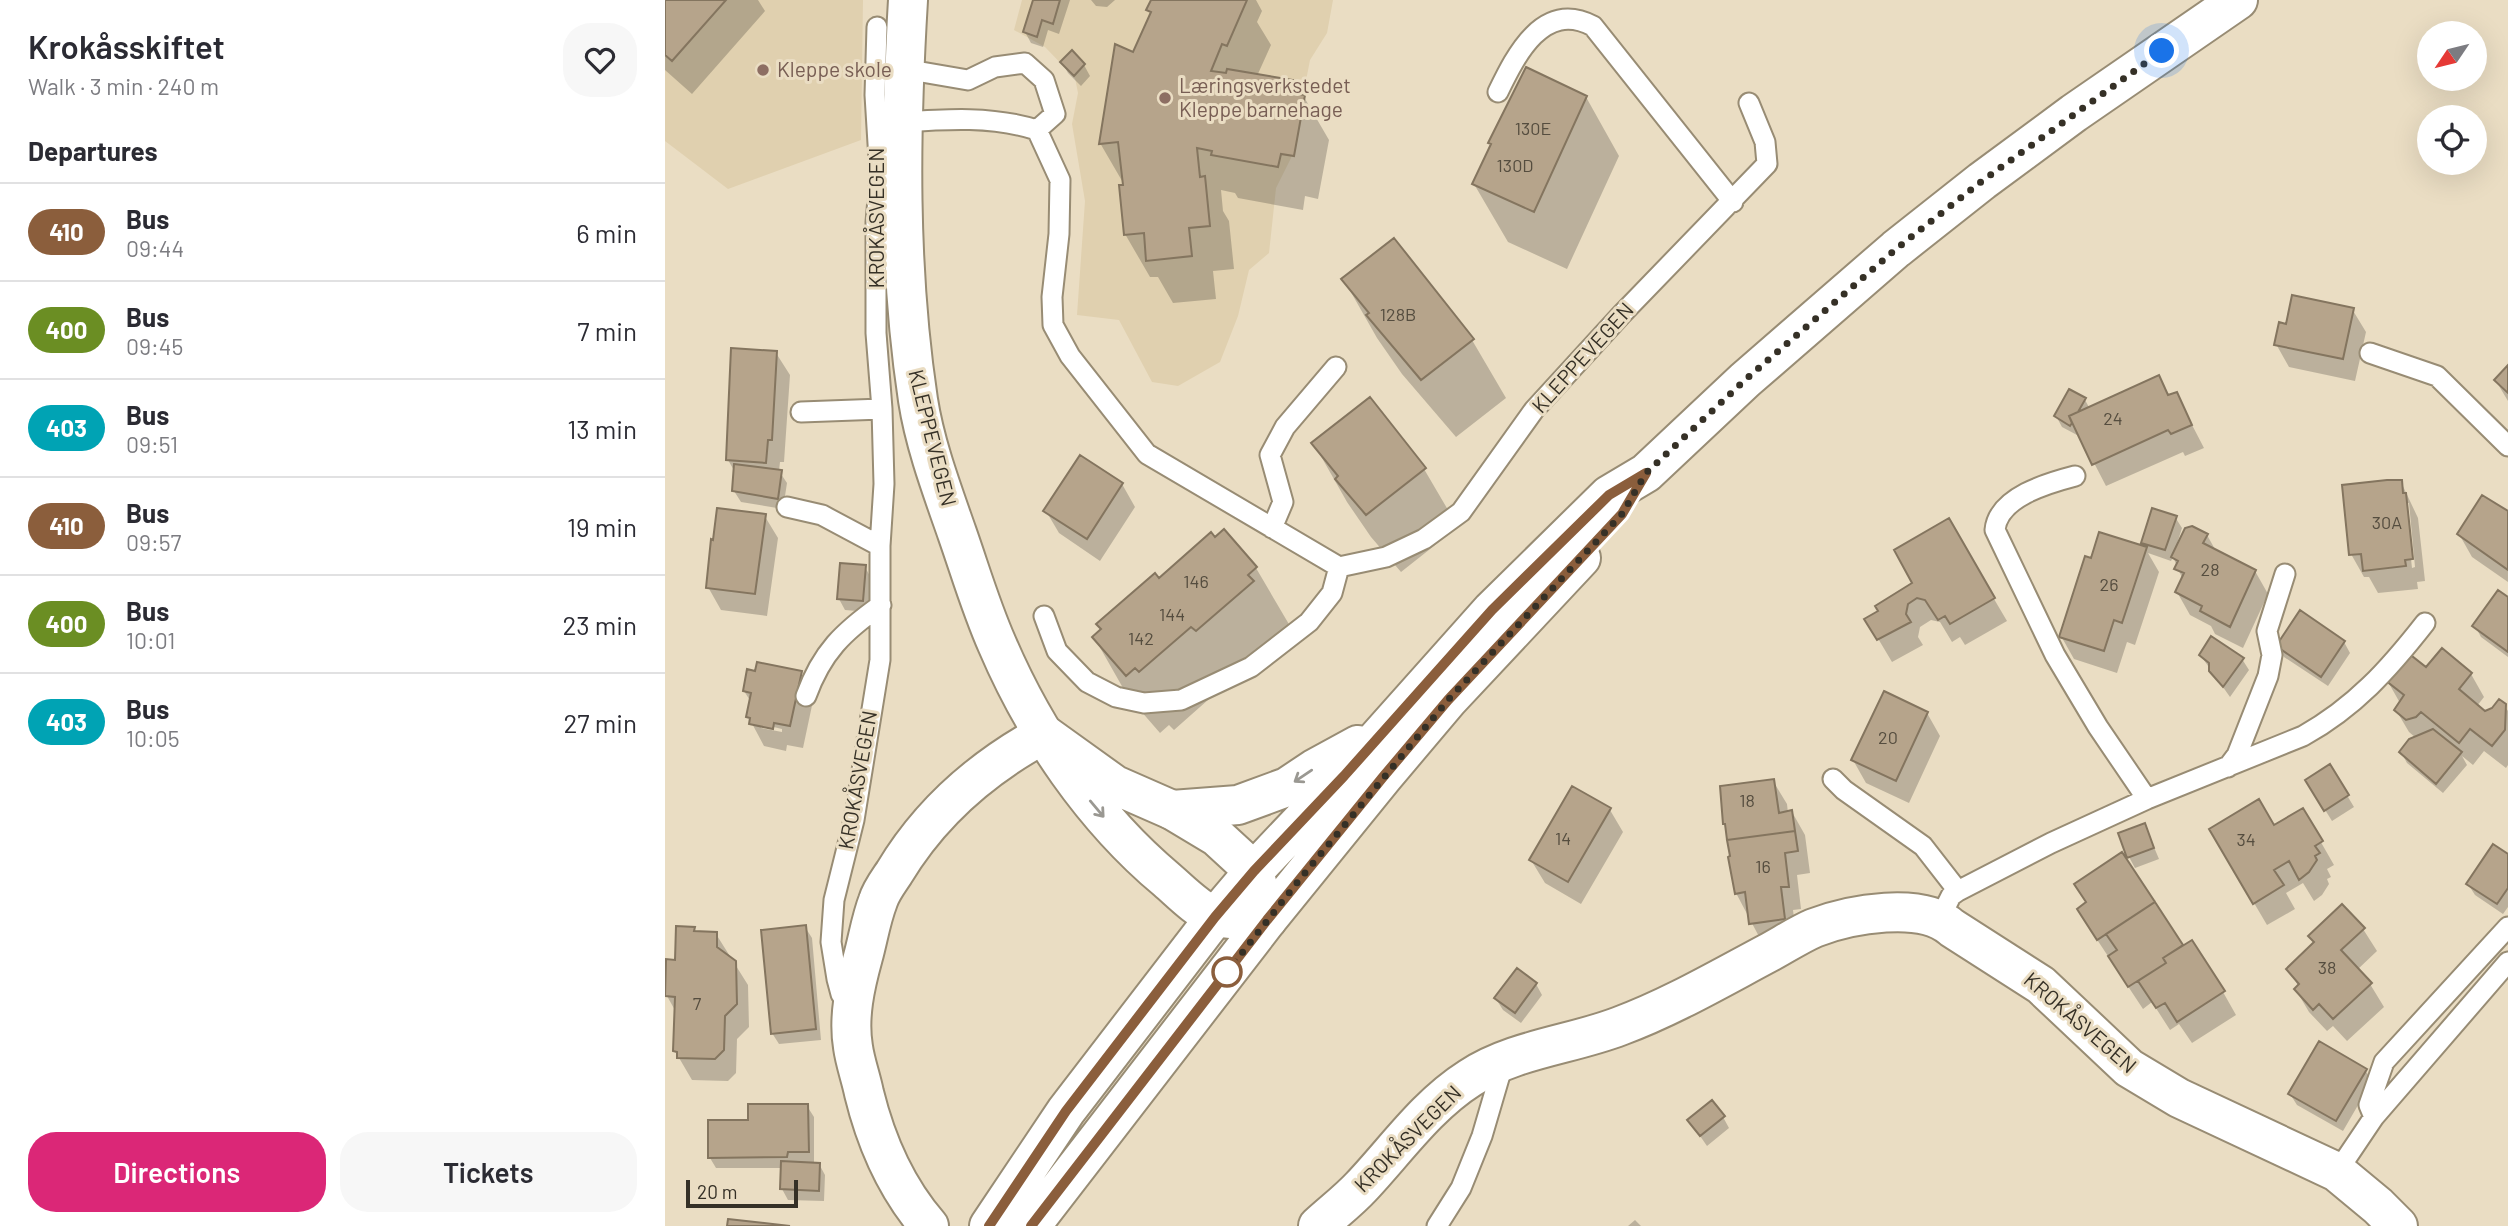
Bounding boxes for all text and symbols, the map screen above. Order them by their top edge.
north arrow [2417,21,2487,91]
map controls [2417,21,2487,175]
button: heart [563,23,637,97]
text: Krokåsskiftet [28,26,225,66]
your location [2144,33,2179,68]
place label: Kleppe skole [777,56,892,81]
marker: Kleppe skole [755,62,771,78]
text: Walk · 3 min · 240 m [28,72,219,100]
place label: Læringsverkstedet Kleppe barnehage [1179,72,1351,121]
marker: Læringsverkstedet Kleppe barnehage [1157,90,1173,106]
button: locate [2417,105,2487,175]
house number: 130E [1515,117,1551,139]
text: Departures [28,135,158,166]
street label: KROKÅSVEGEN [863,148,888,288]
house number: 130D [1497,154,1533,176]
text: Bus [126,203,169,234]
text: 410 [49,217,84,246]
text: 6 min [576,217,637,248]
text: 09:44 [126,234,184,262]
street label: KLEPPEVEGEN [1526,297,1638,417]
text: Bus [126,301,169,332]
house number: 128B [1380,303,1416,325]
text: 400 [46,315,87,344]
text: 7 min [577,315,637,346]
text: 09:45 [126,332,183,360]
street label: KLEPPEVEGEN [904,367,963,509]
text: Bus [126,399,169,430]
house number: 24 [2103,407,2123,429]
text: 403 [46,413,87,442]
text: 13 min [567,413,637,444]
text: 09:51 [126,430,178,458]
text: Bus [126,497,169,528]
text: 410 [49,511,84,540]
text: 19 min [567,511,637,542]
house number: 30A [2372,511,2402,533]
text: 09:57 [126,528,181,556]
house number: 28 [2200,558,2220,580]
house number: 146 [1183,570,1209,592]
house number: 26 [2100,573,2118,595]
text: Bus [126,595,169,626]
house number: 144 [1159,603,1185,625]
text: 400 [46,609,87,638]
text: 23 min [562,609,637,640]
text: 10:01 [126,626,175,654]
house number: 142 [1128,627,1154,649]
text: Bus [126,693,169,724]
text: 403 [46,707,87,736]
text: 27 min [563,707,637,738]
street label: KROKÅSVEGEN [832,708,881,851]
text: 10:05 [126,724,180,752]
house number: 20 [1878,726,1898,748]
one-way arrow [1294,769,1314,783]
house number: 18 [1739,789,1755,811]
one-way arrow [1089,800,1105,818]
house number: 14 [1555,827,1571,849]
house number: 34 [2236,828,2256,850]
house number: 16 [1755,855,1771,877]
house number: 38 [2318,956,2336,978]
unlabelled marker [1212,957,1242,987]
street label: KROKÅSVEGEN [2020,966,2142,1077]
house number: 7 [693,992,702,1014]
street label: KROKÅSVEGEN [1348,1079,1466,1197]
button: Directions [28,1132,326,1212]
button: Tickets [340,1132,637,1212]
scale bar [686,1177,798,1209]
text: 20 m [697,1180,737,1203]

